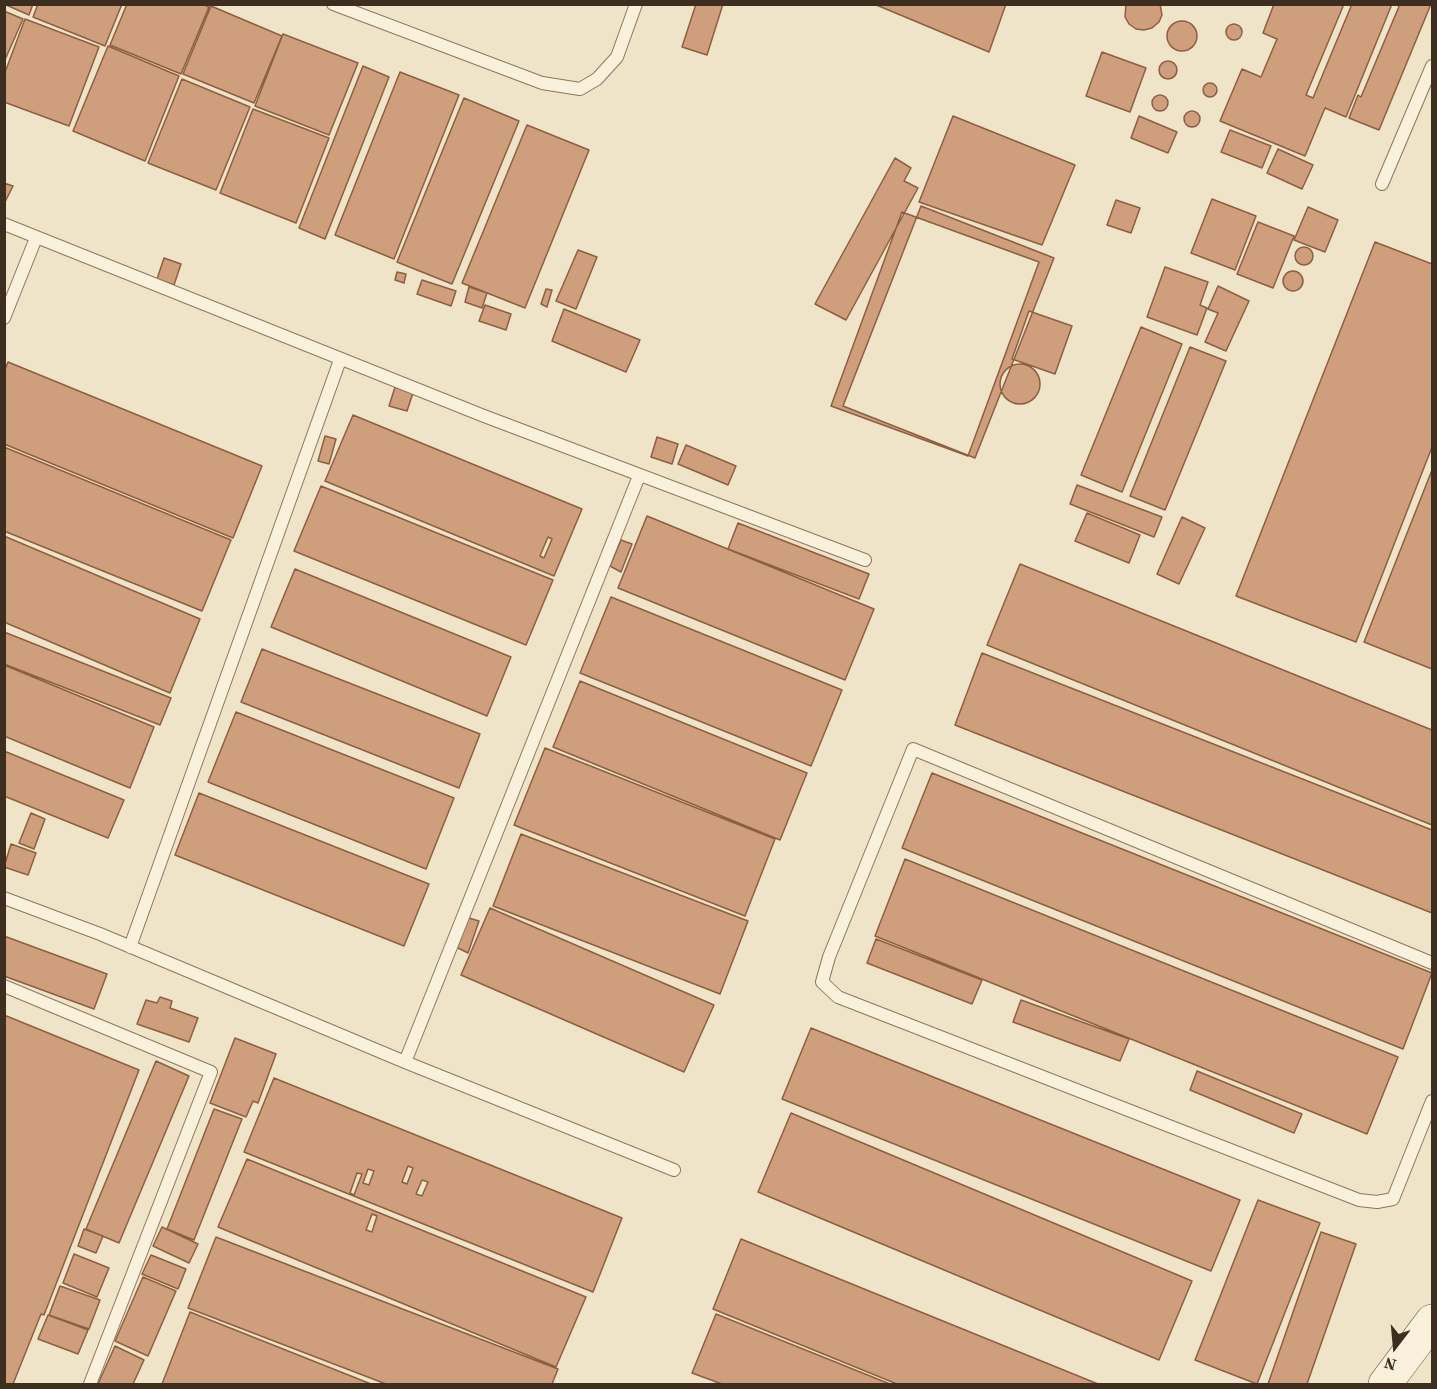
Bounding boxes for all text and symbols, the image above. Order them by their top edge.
north arrow [1365,1317,1425,1377]
text: N [1381,1352,1399,1376]

